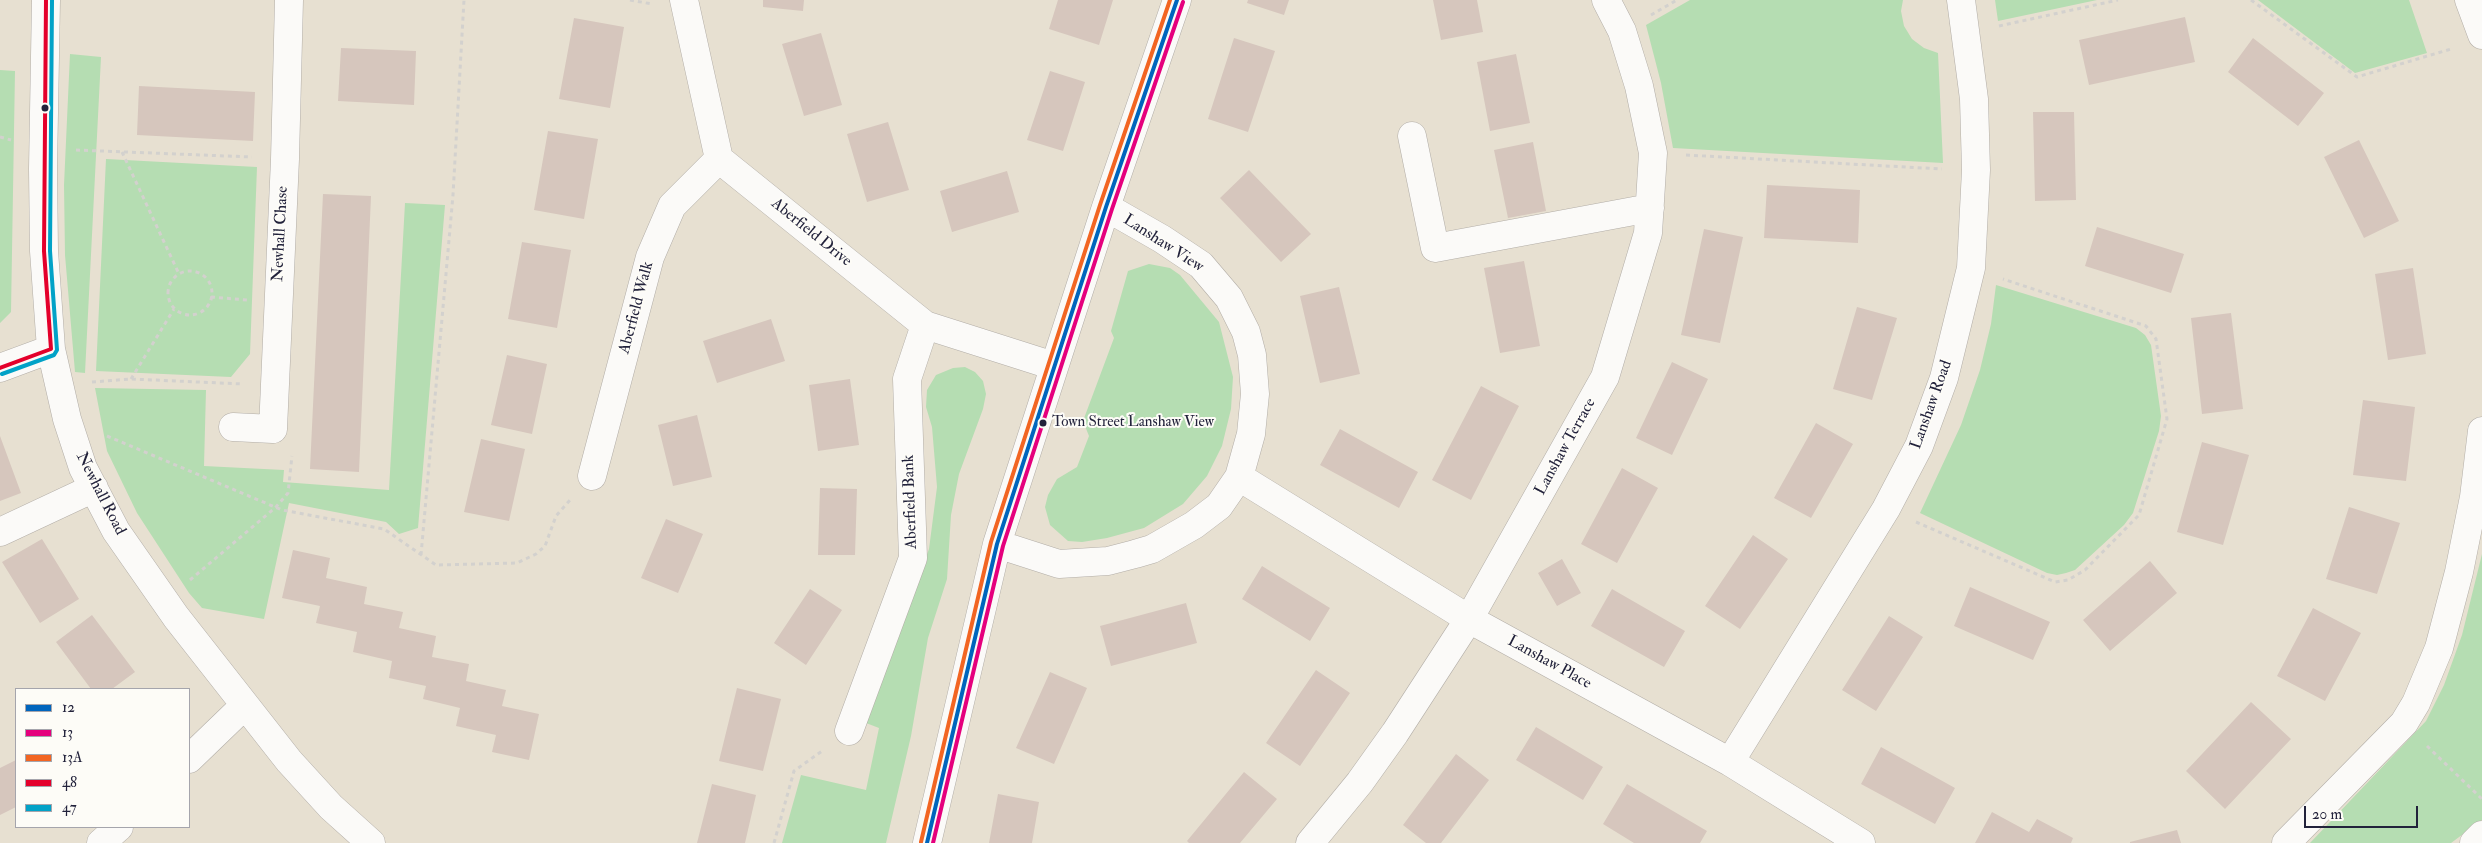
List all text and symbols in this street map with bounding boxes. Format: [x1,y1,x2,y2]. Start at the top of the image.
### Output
unlabelled marker [40,103,50,113]
street label: Newhall Chase [269,186,293,282]
street label: Aberfield Drive [767,195,855,271]
street label: Lanshaw View [1119,211,1207,277]
street label: Aberfield Walk [615,260,659,356]
street label: Lanshaw Road [1907,358,1957,452]
street label: Lanshaw Terrace [1531,395,1601,499]
place label: Town Street Lanshaw View [1052,414,1214,432]
marker: Town Street Lanshaw View [1038,418,1048,428]
street label: Newhall Road [71,449,129,539]
street label: Aberfield Bank [900,454,922,550]
street label: Lanshaw Place [1504,632,1594,694]
legend [15,688,190,828]
text: 12 [62,698,75,717]
text: 13 [62,723,73,742]
text: 13A [62,748,83,767]
text: 48 [62,773,77,792]
scale bar [2307,796,2421,828]
text: 47 [62,798,77,817]
text: 20 m [2312,805,2342,824]

